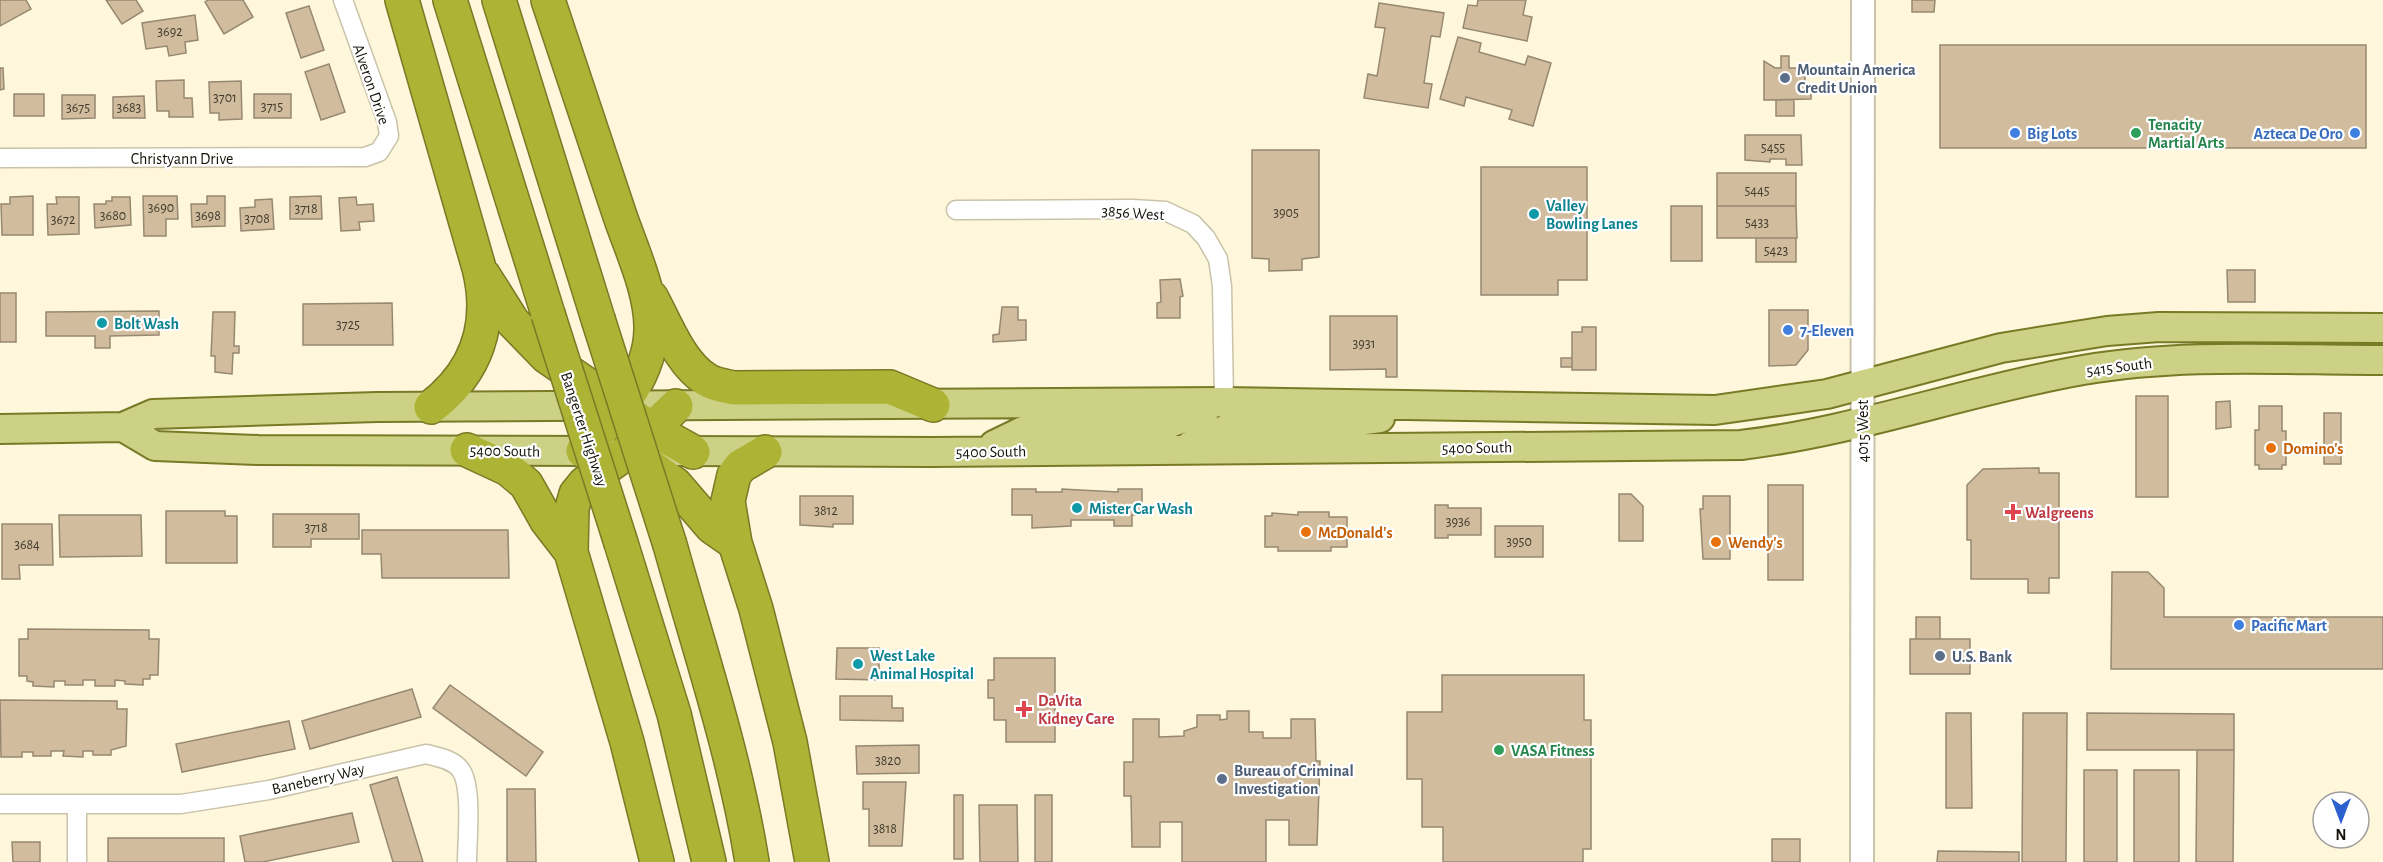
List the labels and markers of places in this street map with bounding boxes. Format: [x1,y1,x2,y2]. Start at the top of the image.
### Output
place label: Mountain America Credit Union [1797,62,1916,96]
marker: Mountain America Credit Union [1778,71,1792,85]
place label: Tenacity Martial Arts [2148,117,2224,151]
marker: Big Lots [2008,126,2022,140]
place label: Big Lots [2027,126,2077,142]
marker: Tenacity Martial Arts [2129,126,2143,140]
place label: Azteca De Oro [2254,126,2343,142]
marker: Azteca De Oro [2348,126,2362,140]
place label: Valley Bowling Lanes [1546,198,1638,232]
marker: Valley Bowling Lanes [1527,207,1541,221]
marker: Bolt Wash [95,316,109,330]
place label: Bolt Wash [114,316,179,332]
marker: 7-Eleven [1781,323,1795,337]
place label: 7-Eleven [1800,323,1854,339]
marker: Domino's [2264,441,2278,455]
place label: Domino's [2283,441,2343,457]
marker: Mister Car Wash [1070,501,1084,515]
place label: Mister Car Wash [1089,501,1193,517]
marker: Walgreens [2006,505,2020,519]
place label: Walgreens [2025,505,2094,521]
marker: McDonald's [1299,525,1313,539]
place label: McDonald's [1318,525,1393,541]
marker: Wendy's [1709,535,1723,549]
place label: Wendy's [1728,535,1783,552]
marker: Pacific Mart [2232,618,2246,632]
place label: Pacific Mart [2251,618,2328,634]
place label: West Lake Animal Hospital [870,648,974,682]
marker: U.S. Bank [1933,649,1947,663]
place label: U.S. Bank [1952,649,2012,665]
marker: West Lake Animal Hospital [851,657,865,671]
place label: DaVita Kidney Care [1038,693,1115,728]
marker: DaVita Kidney Care [1015,700,1033,718]
marker: VASA Fitness [1492,743,1506,757]
place label: VASA Fitness [1511,743,1595,759]
place label: Bureau of Criminal Investigation [1234,763,1354,797]
marker: Bureau of Criminal Investigation [1215,772,1229,786]

